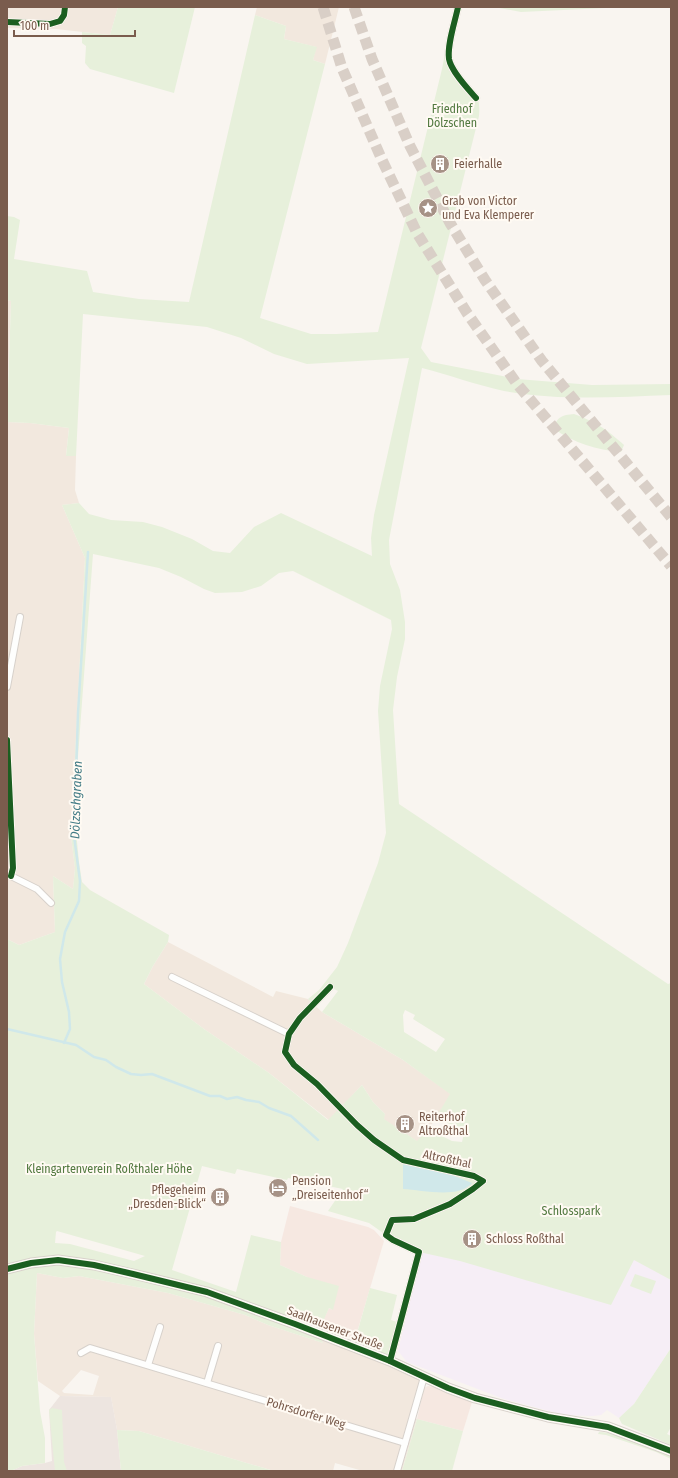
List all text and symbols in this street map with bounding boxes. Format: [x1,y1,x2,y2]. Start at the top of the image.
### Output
scale bar [14,12,135,38]
text: 100 m [20,19,49,33]
park label: Friedhof Dölzschen [427,102,477,130]
building icon: Feierhalle [429,153,451,175]
place label: Feierhalle [454,157,502,171]
place label: Grab von Victor und Eva Klemperer [442,194,535,222]
place icon: Grab von Victor und Eva Klemperer [417,197,439,219]
water label: Dölzschgraben [67,760,85,839]
place label: Reiterhof Altroßthal [419,1110,468,1138]
building icon: Reiterhof Altroßthal [394,1113,416,1135]
street label: Altroßthal [422,1147,472,1171]
park label: Kleingartenverein Roßthaler Höhe [26,1162,192,1176]
place label: Pension „Dreiseitenhof“ [292,1174,369,1202]
hotel icon: Pension „Dreiseitenhof“ [267,1177,289,1199]
place label: Pflegeheim „Dresden-Blick“ [128,1183,206,1211]
building icon: Pflegeheim „Dresden-Blick“ [209,1186,231,1208]
park label: Schlosspark [542,1204,601,1218]
building icon: Schloss Roßthal [461,1228,483,1250]
place label: Schloss Roßthal [486,1232,564,1246]
street label: Saalhausener Straße [285,1303,385,1353]
street label: Pohrsdorfer Weg [265,1394,347,1432]

